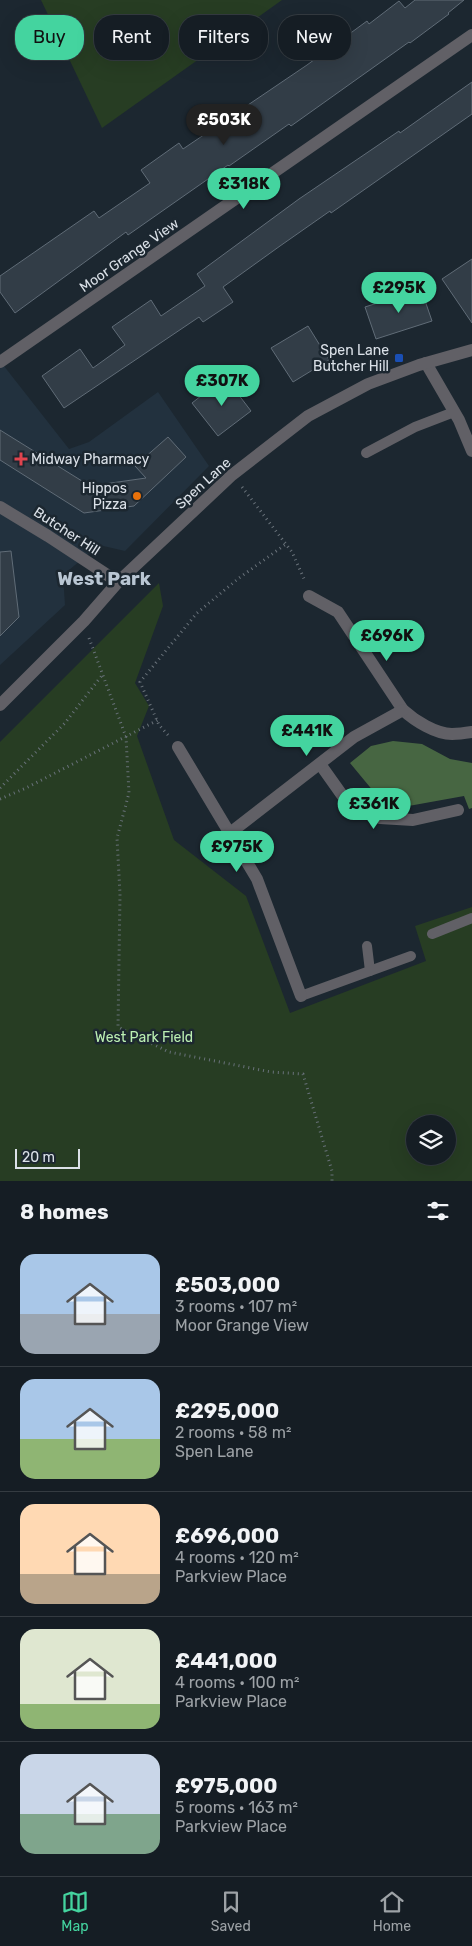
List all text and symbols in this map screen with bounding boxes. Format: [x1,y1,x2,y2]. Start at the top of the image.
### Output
chip: Buy [15,15,84,60]
chip: Rent [94,15,169,60]
chip: Filters [179,15,268,60]
chip: New [278,15,351,60]
pin: £503K [189,104,259,146]
text: £503K [197,110,251,129]
pin: £318K [209,168,279,210]
text: £318K [218,174,270,193]
street label: Moor Grange View [76,215,182,296]
pin: £295K [364,272,434,314]
text: £295K [372,278,426,297]
place label: Spen Lane Butcher Hill [313,342,389,375]
marker: Spen Lane Butcher Hill [393,352,405,364]
pin: £307K [187,364,257,407]
text: £307K [196,371,248,390]
place label: Midway Pharmacy [31,451,149,468]
marker: Midway Pharmacy [15,453,27,465]
street label: Spen Lane [172,454,235,513]
place label: Hippos Pizza [82,480,127,513]
marker: Hippos Pizza [131,490,143,502]
street label: Butcher Hill [30,504,103,559]
district label: West Park [57,567,151,590]
pin: £696K [352,620,422,662]
text: £696K [360,626,414,645]
pin: £441K [272,714,342,757]
text: £441K [281,721,333,740]
pin: £361K [339,788,409,830]
text: £361K [349,794,399,813]
pin: £975K [202,830,272,873]
text: £975K [211,837,263,856]
park label: West Park Field [95,1029,193,1046]
map controls [406,1115,456,1165]
button: layers [406,1115,456,1165]
scale bar [15,1146,80,1169]
text: 20 m [22,1149,55,1166]
icon: filters [424,1197,452,1225]
text: 8 homes [20,1199,109,1224]
text: £503,000 [175,1272,280,1297]
icon: home [60,1274,120,1334]
text: 3 rooms · 107 m² [175,1297,297,1316]
text: Moor Grange View [175,1316,309,1335]
text: £295,000 [175,1398,279,1423]
icon: home [60,1399,120,1459]
text: 2 rooms · 58 m² [175,1423,291,1442]
text: Spen Lane [175,1442,254,1461]
text: £696,000 [175,1523,279,1548]
icon: home [60,1524,120,1584]
text: 4 rooms · 120 m² [175,1548,299,1567]
text: Parkview Place [175,1567,287,1586]
text: £441,000 [175,1648,277,1673]
icon: home [60,1649,120,1709]
text: 4 rooms · 100 m² [175,1673,299,1692]
text: Parkview Place [175,1692,287,1711]
text: £975,000 [175,1773,278,1798]
icon: home [60,1774,120,1834]
text: 5 rooms · 163 m² [175,1798,298,1817]
text: Parkview Place [175,1817,287,1836]
tab: Map [61,1888,89,1935]
tab: Saved [211,1888,251,1935]
tab: Home [373,1888,411,1935]

